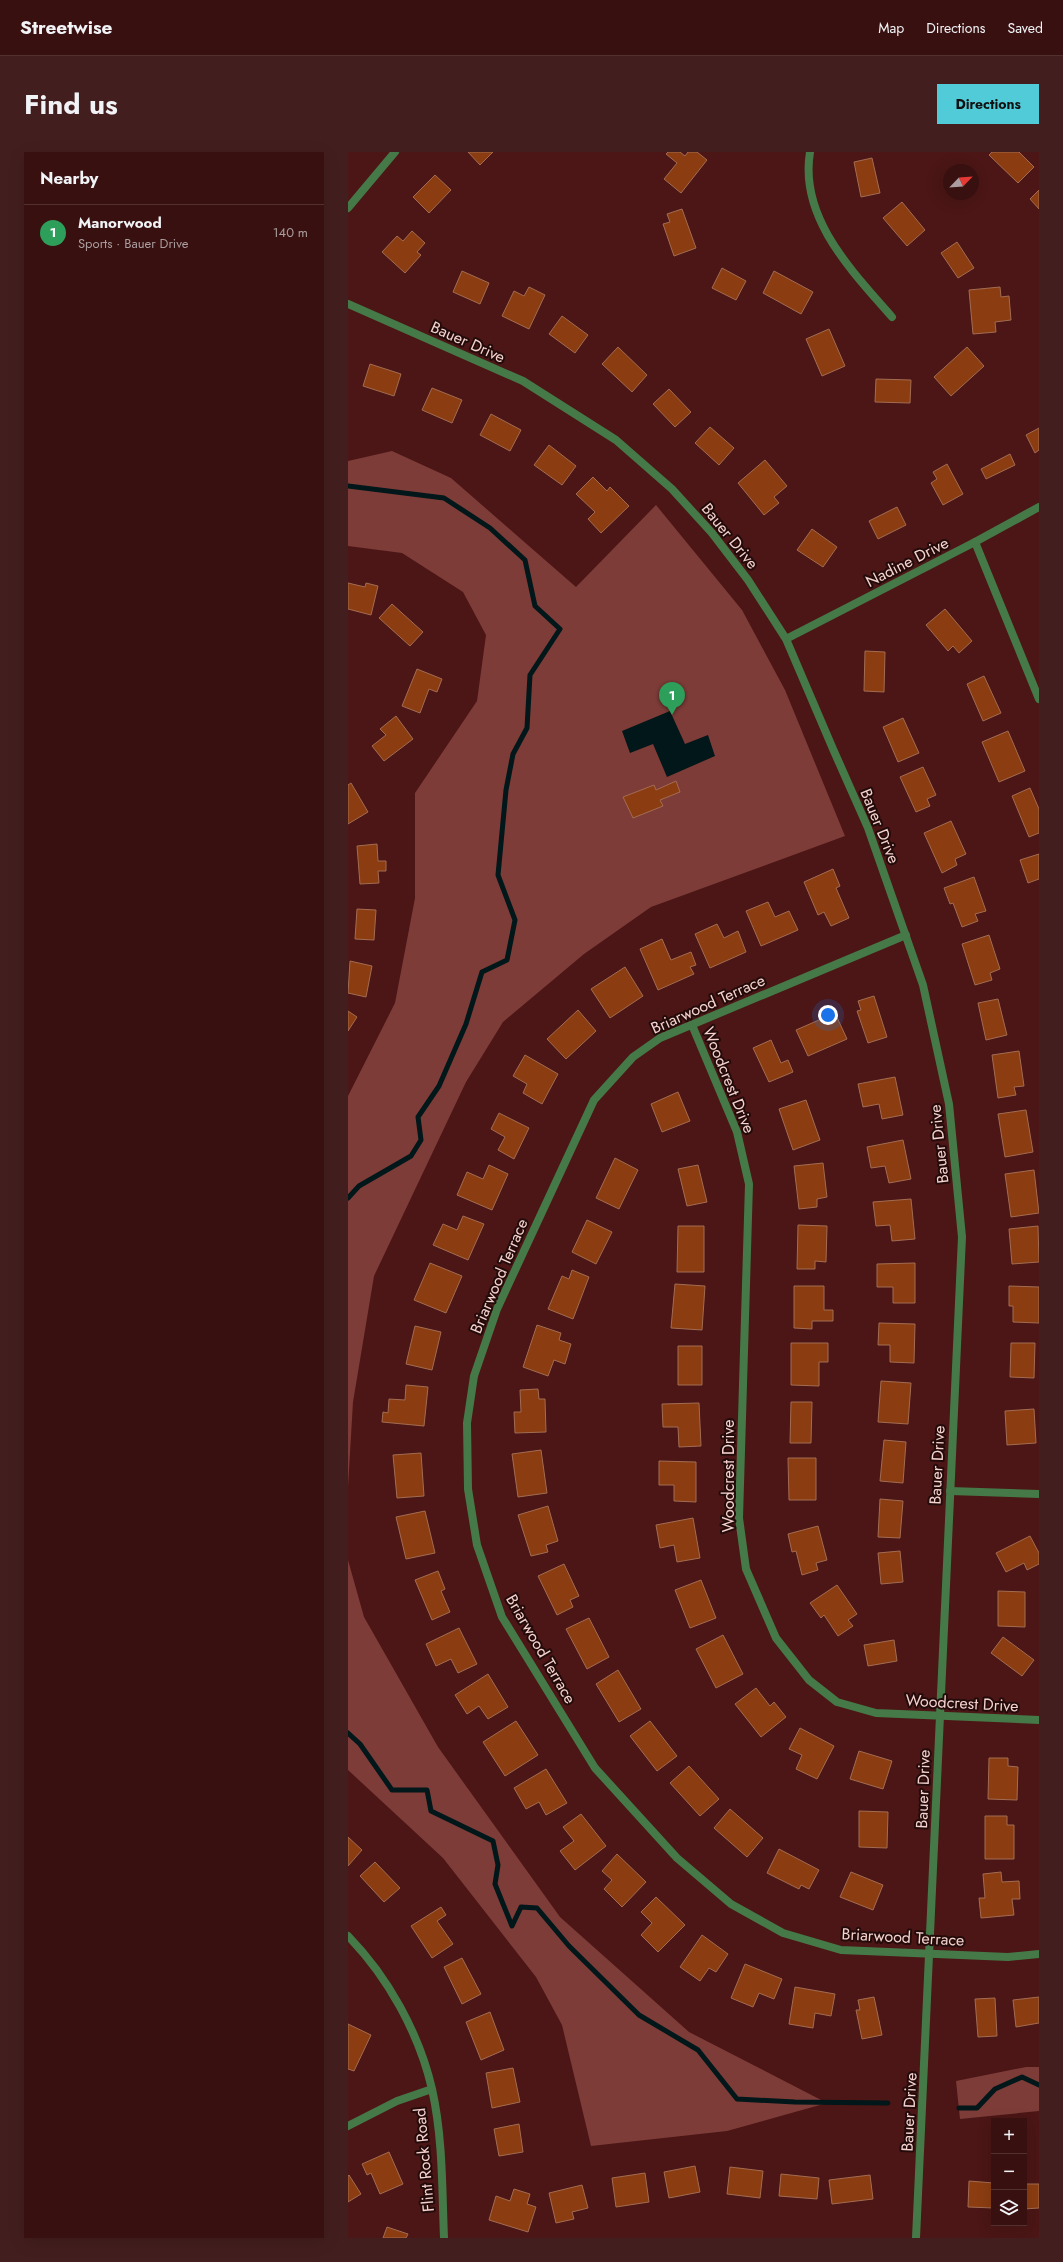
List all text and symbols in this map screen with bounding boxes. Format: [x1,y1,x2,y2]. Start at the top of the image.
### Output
text: Streetwise [20,14,113,41]
text: Map [878,18,904,38]
text: Directions [926,18,986,38]
text: Saved [1008,18,1043,38]
text: Find us [24,84,118,125]
button: Directions [937,84,1039,124]
north arrow [943,164,979,200]
text: Nearby [40,166,98,190]
text: Manorwood [78,212,162,234]
text: 1 [50,223,56,242]
text: 140 m [273,223,308,242]
text: Sports · Bauer Drive [78,234,188,253]
street label: Bauer Drive [427,315,509,369]
street label: Bauer Drive [696,498,764,574]
street label: Nadine Drive [862,531,952,593]
pin: 1 [659,682,685,715]
street label: Bauer Drive [855,785,905,867]
street label: Briarwood Terrace [647,968,769,1040]
your location [818,1005,838,1025]
street label: Woodcrest Drive [697,1023,761,1137]
street label: Bauer Drive [923,1103,955,1185]
street label: Briarwood Terrace [464,1215,534,1337]
street label: Woodcrest Drive [717,1420,740,1532]
street label: Bauer Drive [923,1425,951,1505]
street label: Briarwood Terrace [500,1590,582,1708]
street label: Woodcrest Drive [905,1689,1019,1717]
street label: Bauer Drive [910,1749,936,1829]
street label: Briarwood Terrace [841,1922,965,1952]
street label: Bauer Drive [895,2072,923,2152]
street label: Flint Rock Road [408,2107,440,2213]
map controls [991,2118,1027,2226]
button: + [991,2118,1027,2154]
button: − [991,2154,1027,2190]
button: layers [991,2190,1027,2226]

